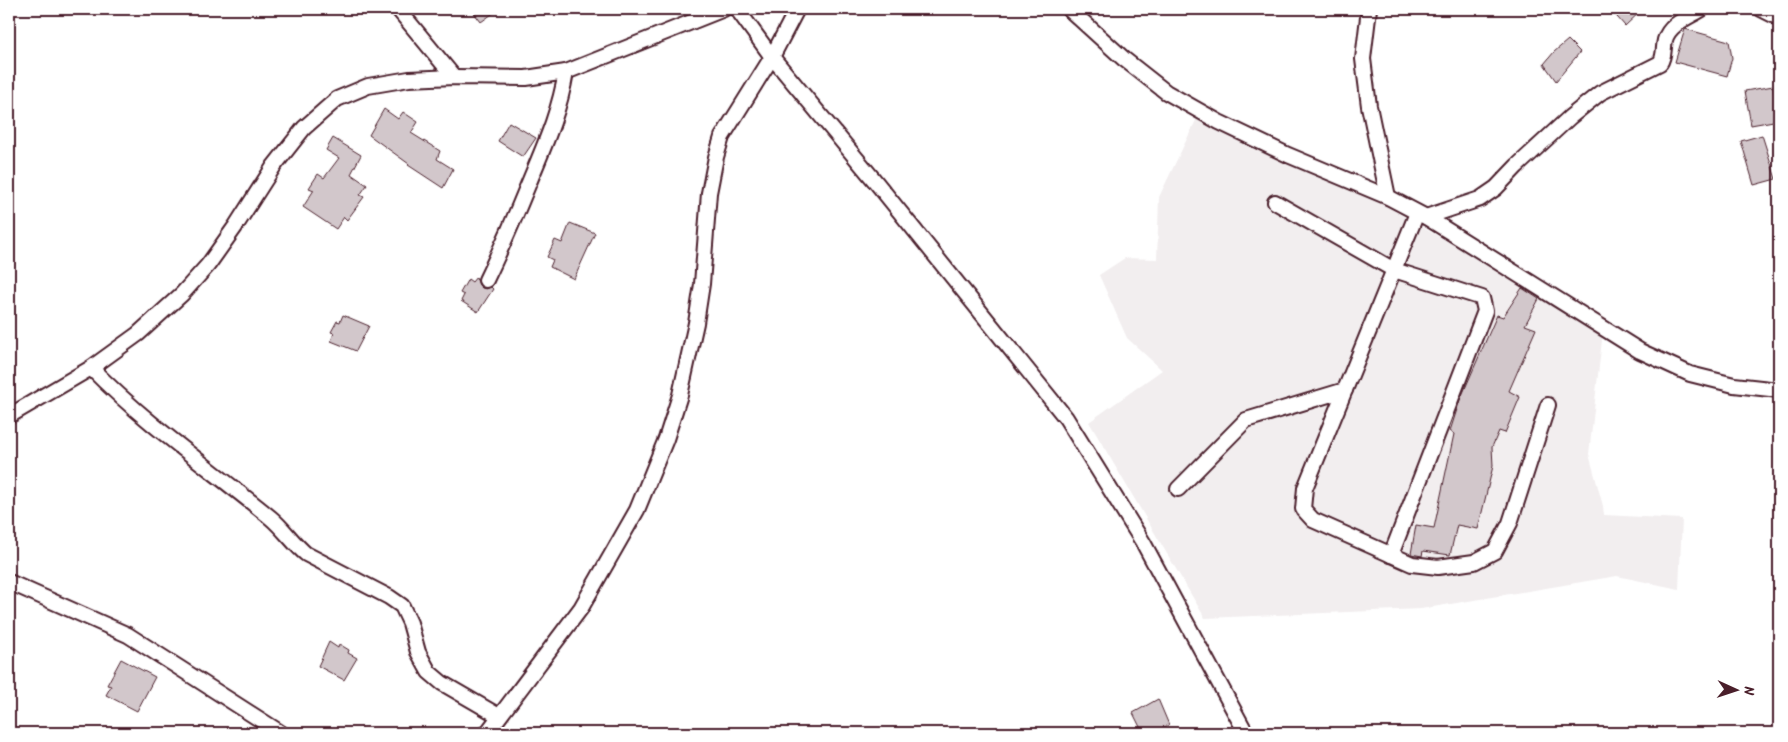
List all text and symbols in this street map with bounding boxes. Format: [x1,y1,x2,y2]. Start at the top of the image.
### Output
north arrow [1710,664,1760,714]
text: N [1737,686,1759,696]

